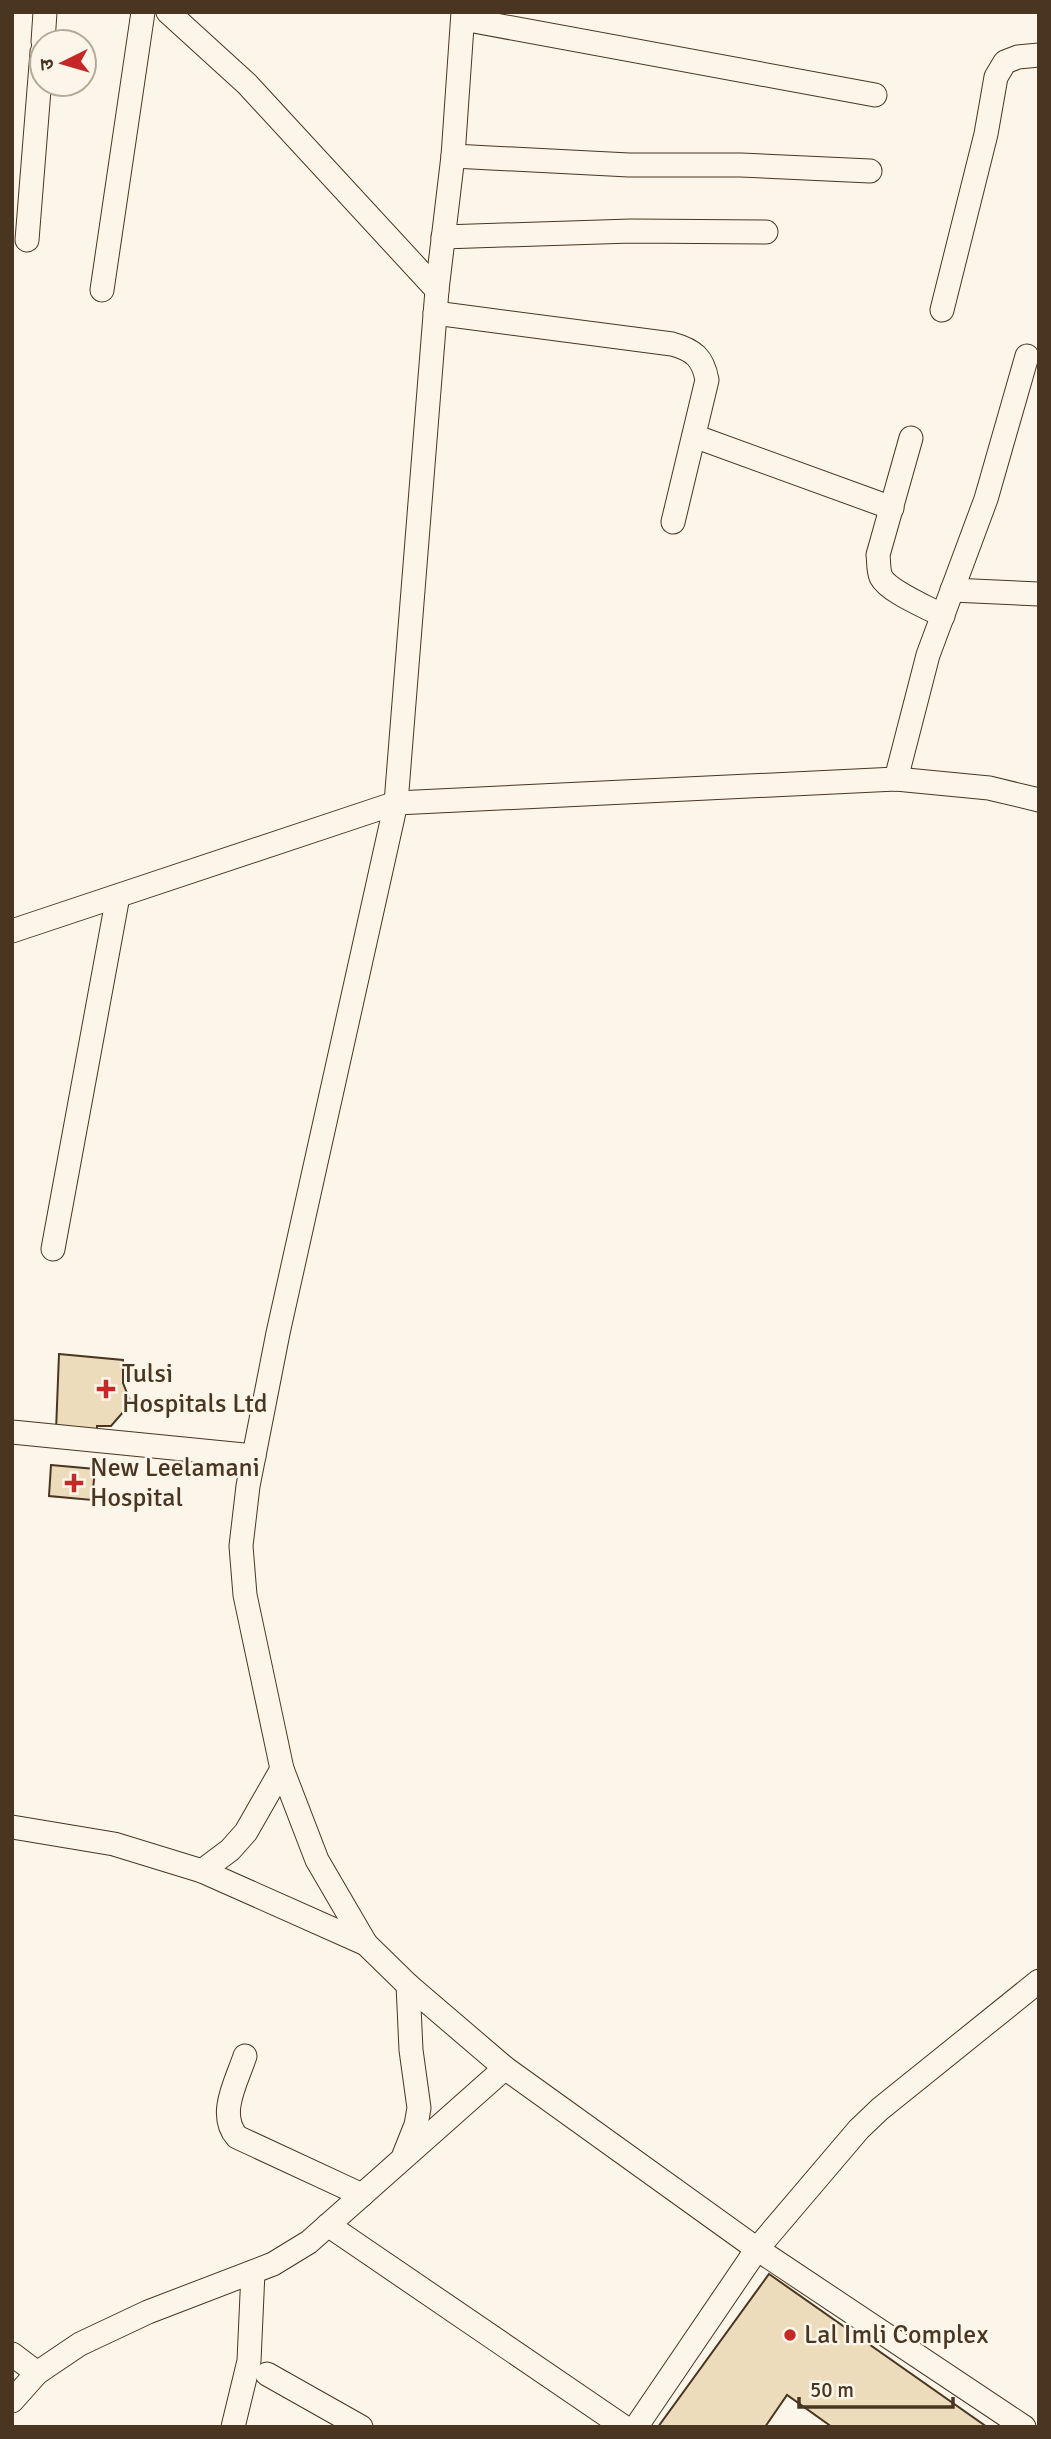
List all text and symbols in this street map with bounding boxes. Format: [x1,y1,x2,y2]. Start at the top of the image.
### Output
north arrow [28,28,98,98]
text: उ [35,57,60,71]
place label: Tulsi Hospitals Ltd [122,1358,267,1420]
marker: Tulsi Hospitals Ltd [96,1379,116,1399]
place label: New Leelamani Hospital [90,1452,260,1514]
marker: New Leelamani Hospital [64,1473,84,1493]
place label: Lal Imli Complex [804,2319,988,2351]
marker: Lal Imli Complex [782,2327,798,2343]
scale bar [799,2366,953,2410]
text: 50 m [810,2377,854,2403]

